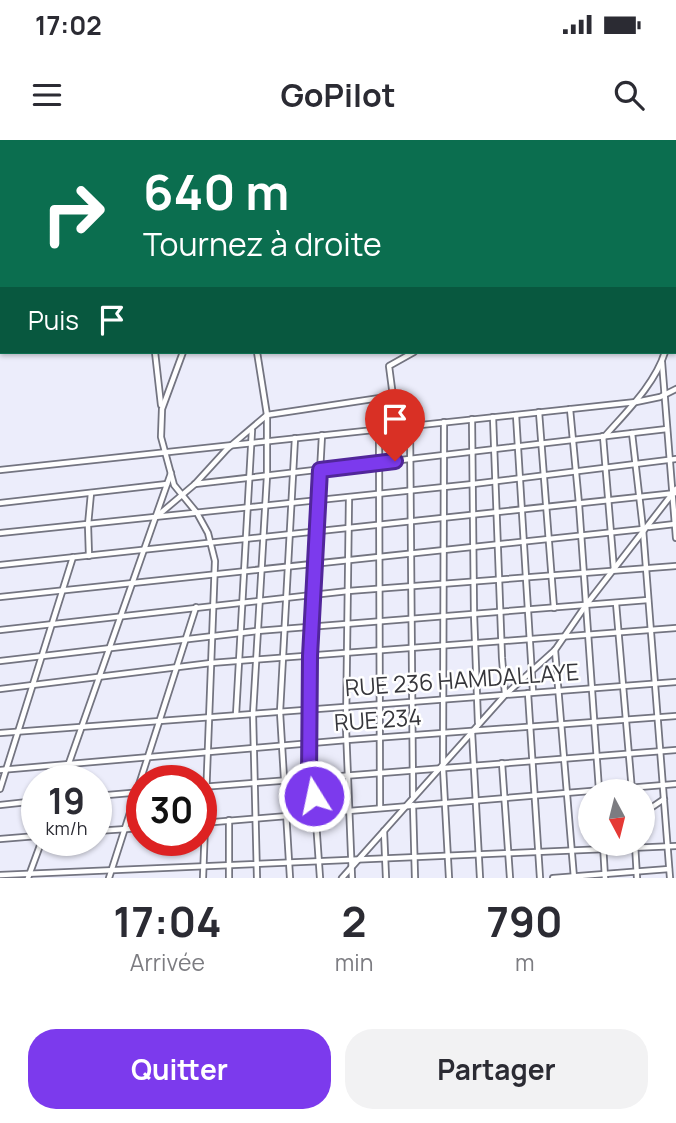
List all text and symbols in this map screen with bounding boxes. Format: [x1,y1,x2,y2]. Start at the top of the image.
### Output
text: 17:02 [35,7,102,43]
text: GoPilot [280,73,396,117]
icon: menu [28,76,66,114]
icon: search [610,76,648,114]
text: 640 m [143,158,289,225]
icon: right [28,168,119,259]
text: Tournez à droite [143,222,382,266]
icon: arrive [93,301,131,339]
text: Puis [28,302,79,338]
pin [365,389,425,461]
icon: arrive [376,400,414,438]
street label: RUE 236 HAMDALLAYE [344,655,580,703]
street label: RUE 234 [333,700,423,738]
position arrow [277,759,351,833]
speed limit sign: 30 [126,765,217,856]
text: 19 [48,777,85,825]
north arrow [578,779,654,856]
map controls [578,779,655,856]
text: km/h [46,816,87,840]
text: 17:04 [113,892,222,950]
text: 2 [342,892,367,950]
text: 790 [487,892,563,950]
text: Arrivée [130,946,205,978]
text: min [335,946,373,978]
text: m [515,946,534,978]
button: Quitter [28,1029,331,1109]
button: Partager [345,1029,648,1109]

